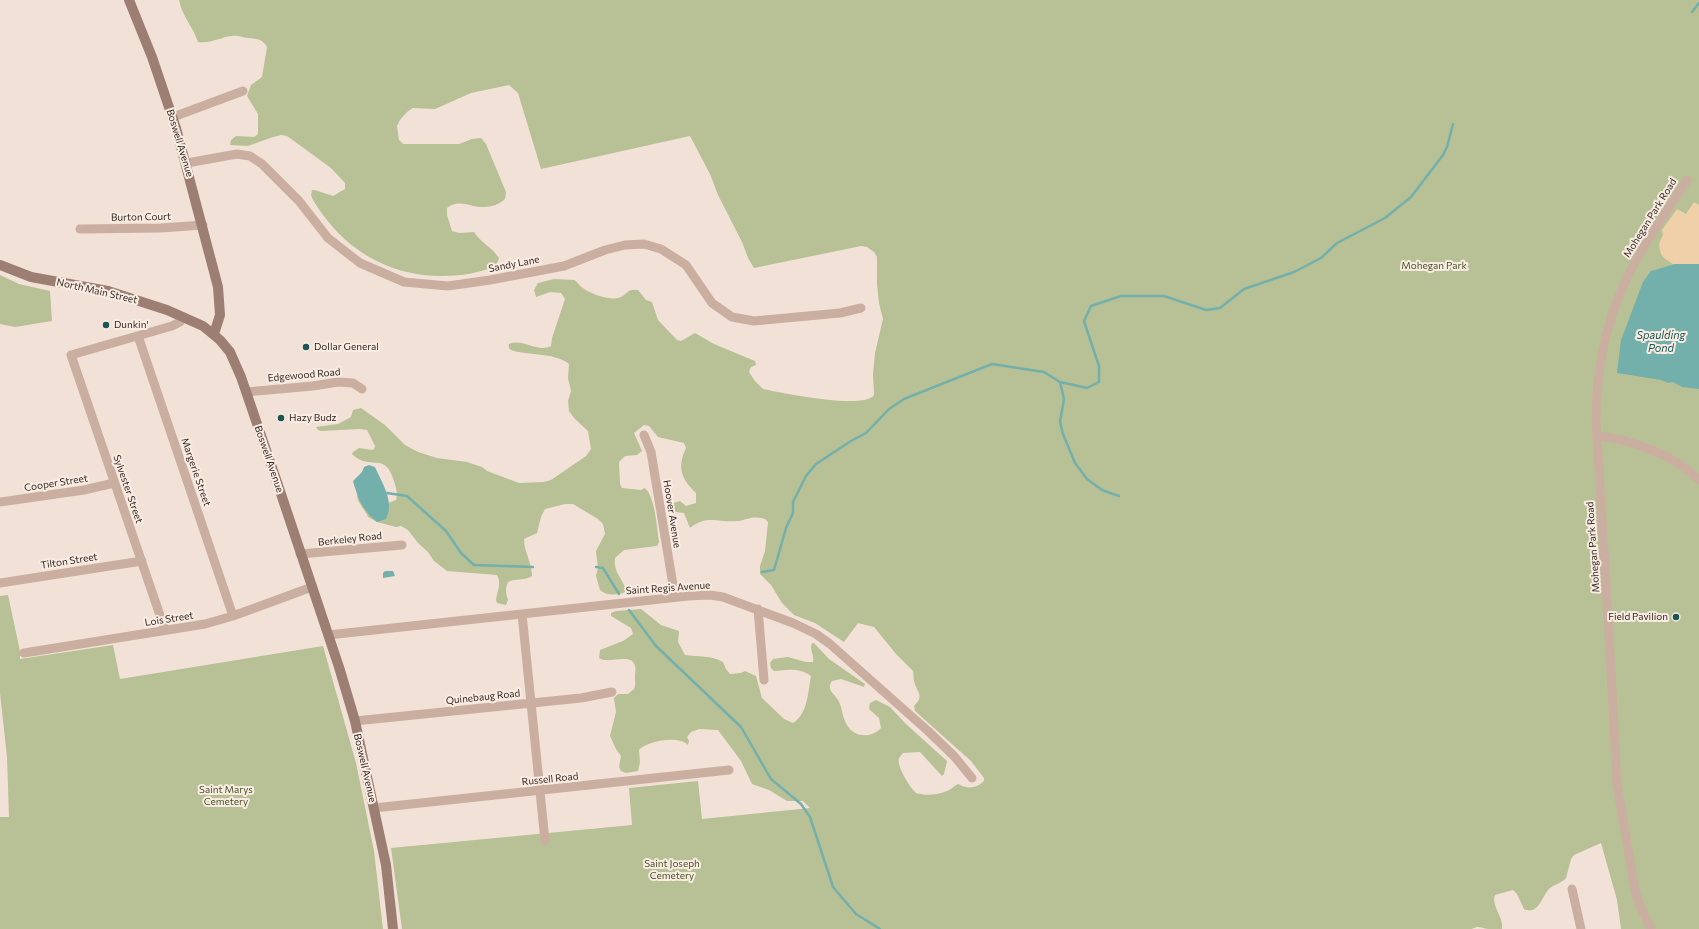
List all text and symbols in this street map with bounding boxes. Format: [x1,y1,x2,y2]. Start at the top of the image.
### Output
street label: Boswell Avenue [164,108,196,178]
street label: Mohegan Park Road [1621,176,1679,260]
street label: Burton Court [111,210,171,224]
street label: Sandy Lane [488,253,540,275]
park label: Mohegan Park [1401,260,1467,272]
street label: North Main Street [55,276,139,306]
place label: Dunkin' [114,319,148,331]
marker: Dunkin' [101,320,111,330]
water label: Spaulding Pond [1636,328,1686,354]
place label: Dollar General [314,341,379,353]
marker: Dollar General [301,342,311,352]
street label: Edgewood Road [267,366,341,384]
place label: Hazy Budz [289,412,337,424]
marker: Hazy Budz [276,413,286,423]
street label: Boswell Avenue [252,424,286,494]
street label: Margerie Street [179,436,213,508]
street label: Sylvester Street [111,453,145,525]
street label: Cooper Street [23,472,89,494]
street label: Hoover Avenue [661,479,683,549]
street label: Mohegan Park Road [1584,501,1602,593]
street label: Berkeley Road [317,530,383,548]
street label: Tilton Street [40,551,98,571]
street label: Saint Regis Avenue [625,579,711,597]
street label: Lois Street [144,609,194,629]
place label: Field Pavilion [1608,611,1668,623]
marker: Field Pavilion [1671,612,1681,622]
street label: Quinebaug Road [445,687,521,707]
street label: Boswell Avenue [351,732,379,804]
street label: Russell Road [521,770,579,788]
park label: Saint Marys Cemetery [199,784,253,808]
park label: Saint Joseph Cemetery [644,858,700,882]

